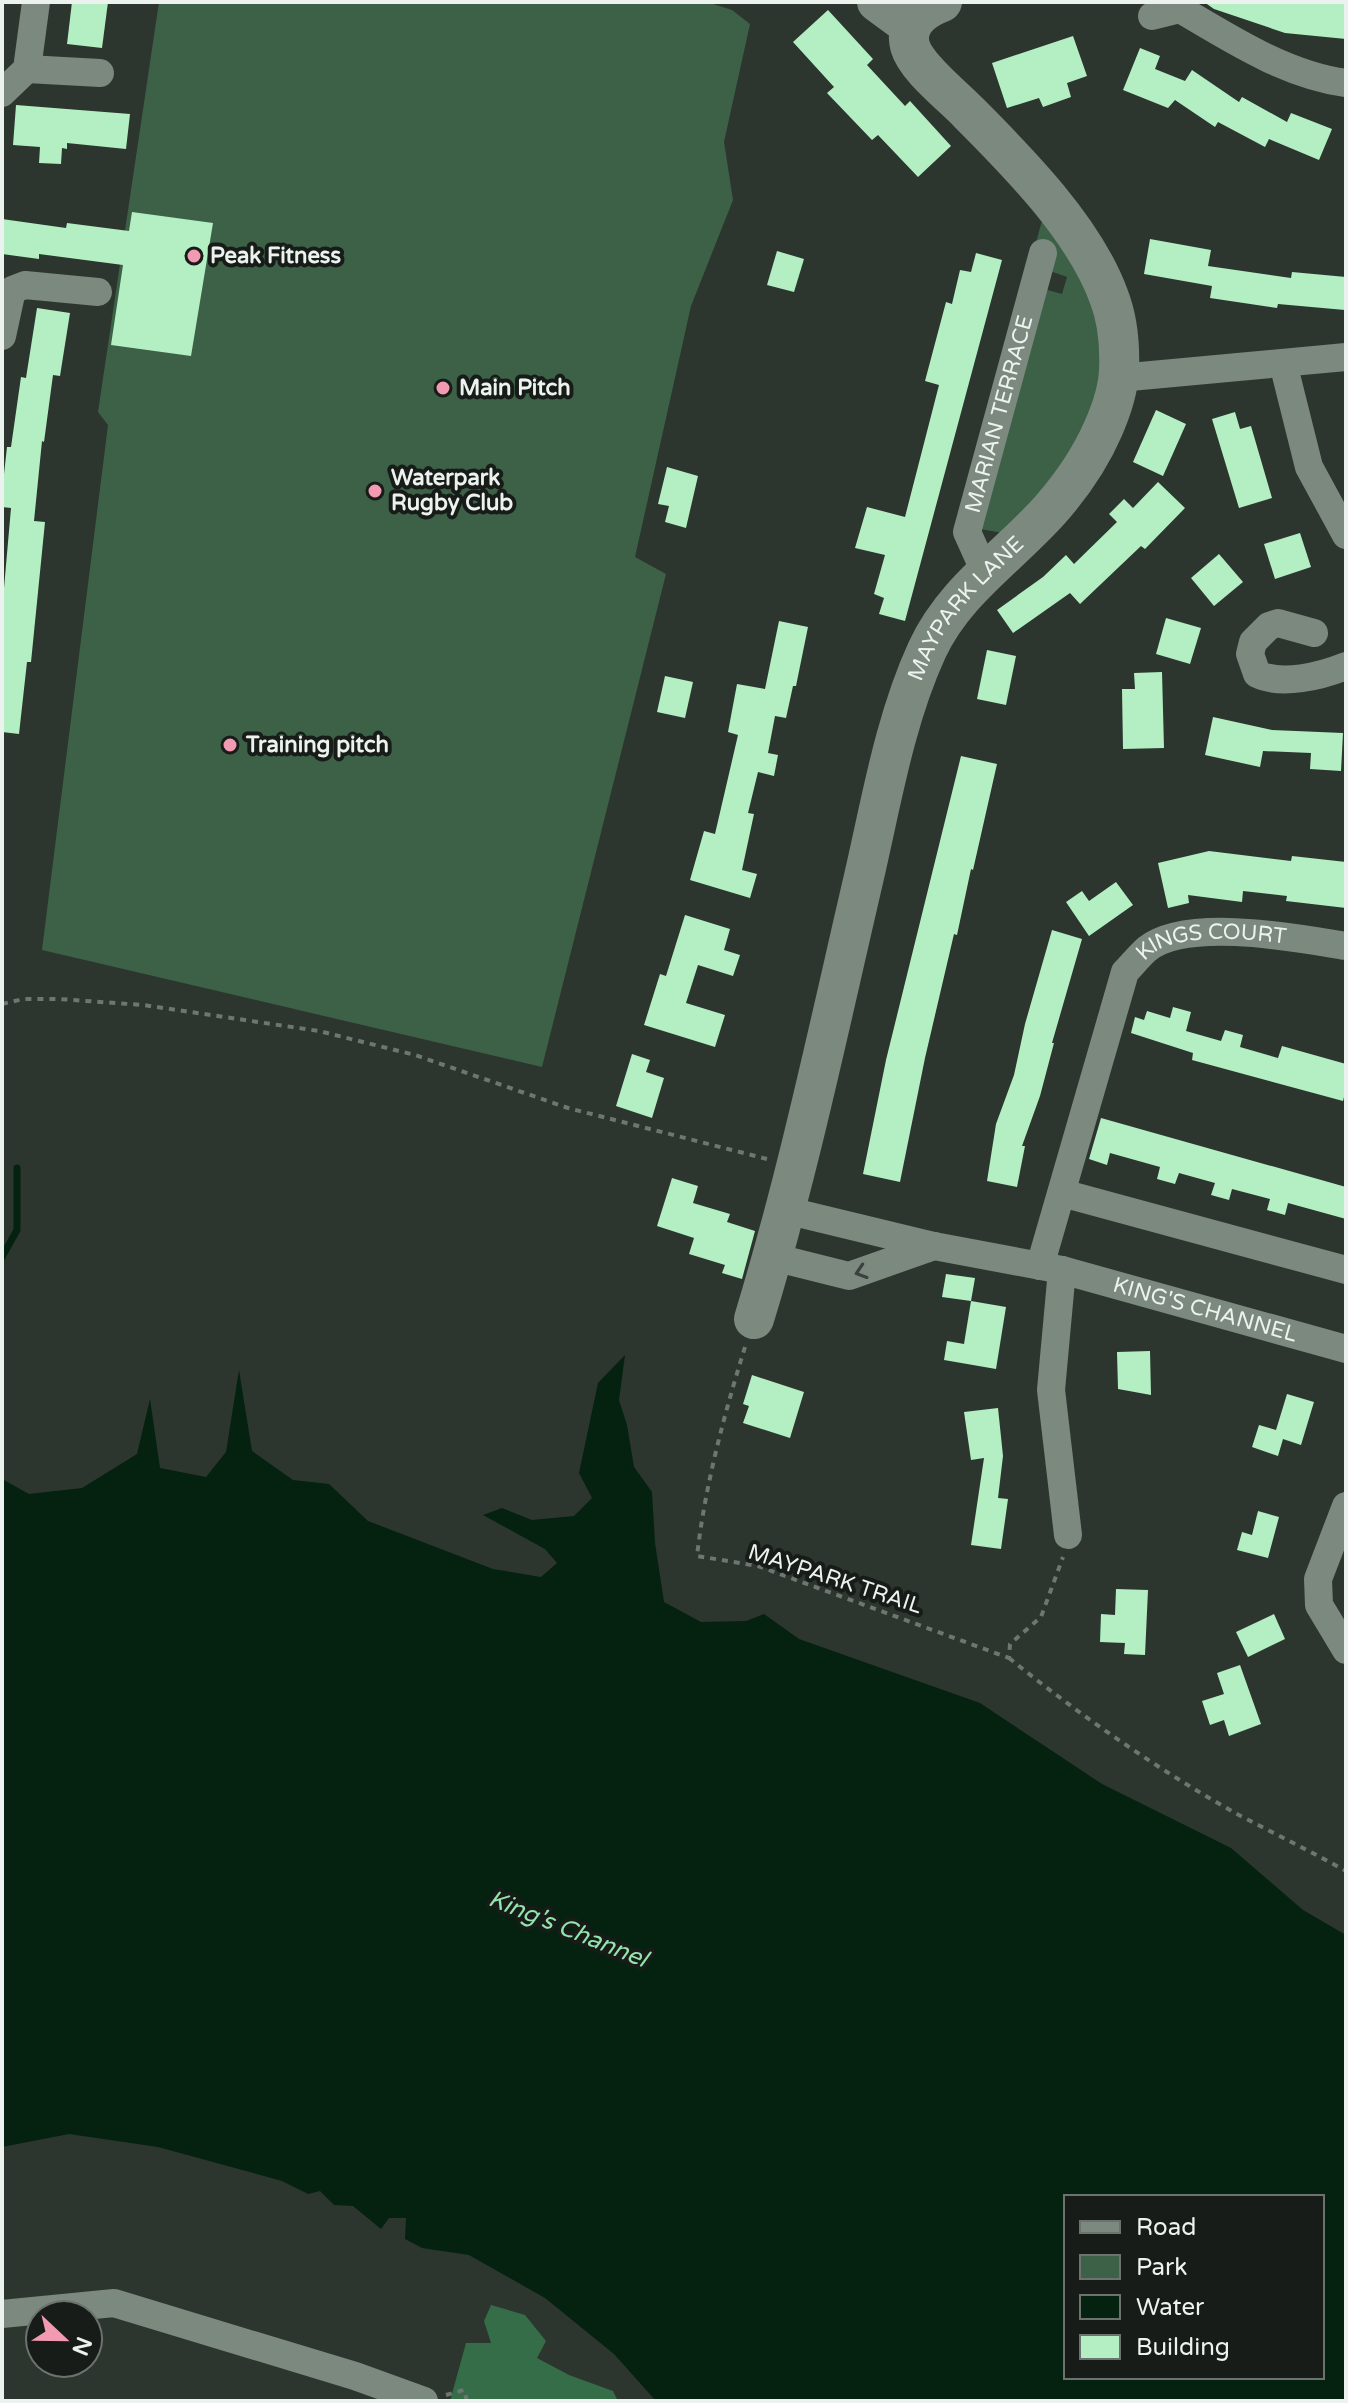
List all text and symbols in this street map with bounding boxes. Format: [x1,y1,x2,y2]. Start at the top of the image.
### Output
place label: Peak Fitness [210,243,341,269]
marker: Peak Fitness [185,247,203,265]
street label: MARIAN TERRACE [960,312,1038,516]
place label: Main Pitch [459,375,571,401]
marker: Main Pitch [434,379,452,397]
place label: Waterpark Rugby Club [391,465,513,516]
marker: Waterpark Rugby Club [366,482,384,500]
street label: MAYPARK LANE [902,531,1029,685]
place label: Training pitch [245,732,389,758]
marker: Training pitch [221,736,239,754]
street label: KINGS COURT [1130,919,1289,966]
one-way arrow [854,1262,868,1278]
street label: KING'S CHANNEL [1110,1272,1300,1348]
street label: MAYPARK TRAIL [745,1539,925,1619]
water label: King's Channel [484,1884,654,1975]
legend [1064,2195,1324,2379]
text: Road [1136,2213,1196,2242]
text: Park [1136,2253,1187,2282]
text: Water [1136,2293,1205,2322]
north arrow [24,2299,104,2379]
text: N [66,2333,97,2359]
text: Building [1136,2333,1230,2362]

